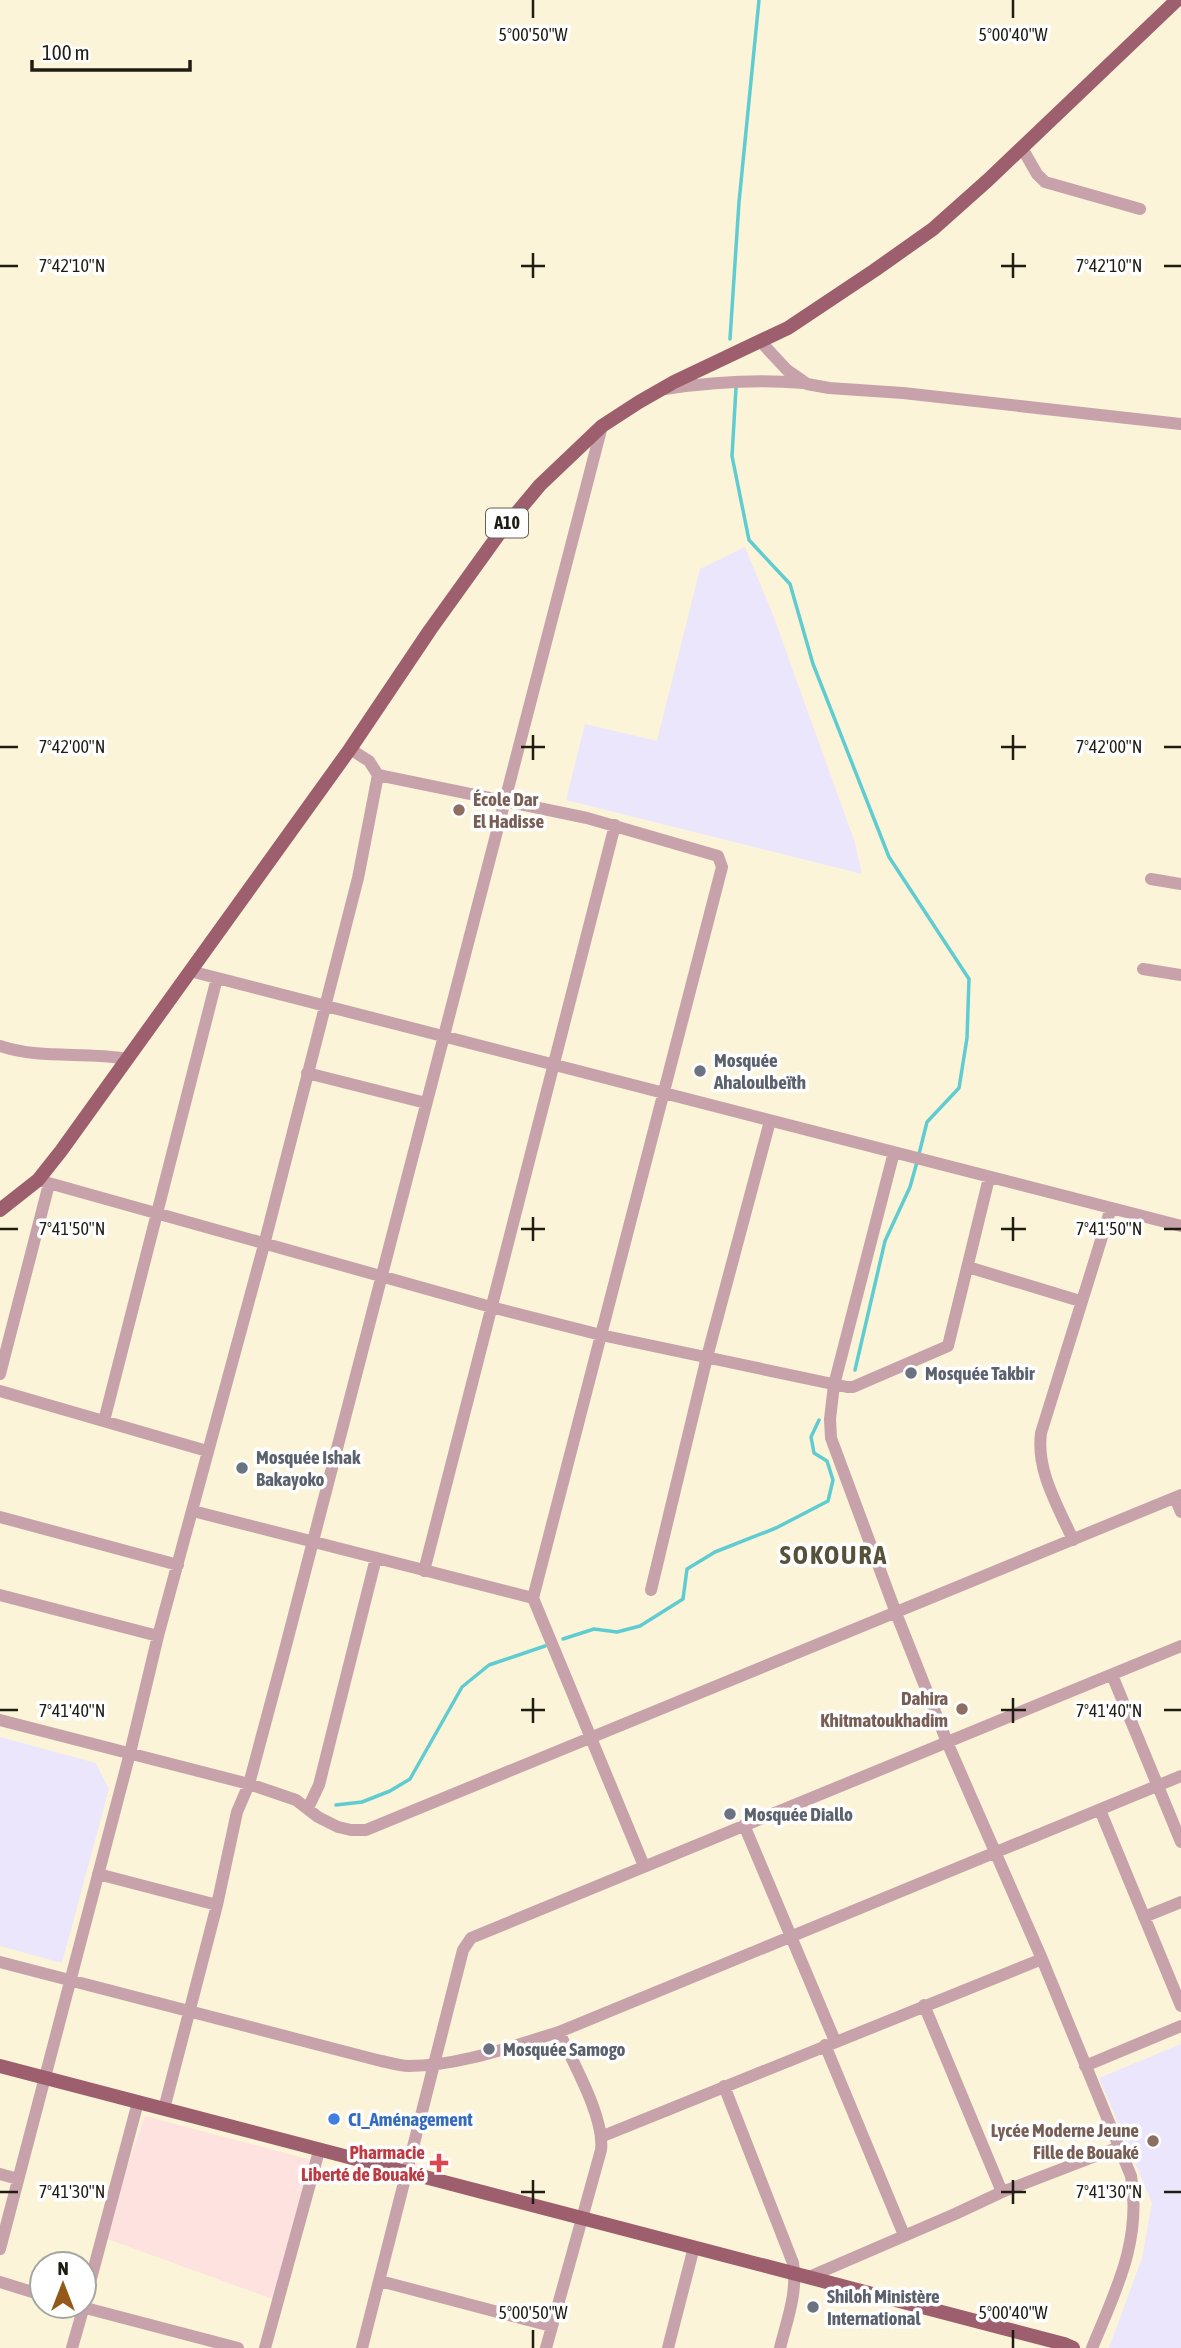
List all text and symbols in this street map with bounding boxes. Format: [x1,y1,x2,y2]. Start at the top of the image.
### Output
text: 5°00'50"W [498,24,568,45]
text: 5°00'40"W [978,24,1048,45]
scale bar [32,28,189,72]
text: 100 m [42,40,90,64]
text: 7°42'10"N [39,255,105,276]
text: 7°42'10"N [1076,255,1142,276]
road number: A10 [486,508,528,538]
text: 7°42'00"N [39,736,105,757]
text: 7°42'00"N [1076,736,1142,757]
place label: École Dar El Hadisse [473,788,544,832]
marker: École Dar El Hadisse [451,802,467,818]
place label: Mosquée Ahaloulbeïth [713,1049,806,1093]
marker: Mosquée Ahaloulbeïth [692,1063,708,1079]
text: 7°41'50"N [39,1218,105,1239]
text: 7°41'50"N [1076,1218,1142,1239]
place label: Mosquée Takbir [925,1362,1035,1384]
marker: Mosquée Takbir [903,1365,919,1381]
place label: Mosquée Ishak Bakayoko [256,1446,361,1490]
marker: Mosquée Ishak Bakayoko [234,1460,250,1476]
district label: SOKOURA [780,1540,888,1570]
place label: Dahira Khitmatoukhadim [820,1687,948,1731]
text: 7°41'40"N [39,1700,105,1721]
text: 7°41'40"N [1076,1700,1142,1721]
marker: Dahira Khitmatoukhadim [954,1701,970,1717]
place label: Mosquée Diallo [744,1803,853,1825]
marker: Mosquée Diallo [722,1806,738,1822]
place label: Mosquée Samogo [503,2038,626,2060]
marker: Mosquée Samogo [481,2041,497,2057]
place label: CI_Aménagement [348,2108,473,2130]
marker: CI_Aménagement [326,2111,342,2127]
place label: Lycée Moderne Jeune Fille de Bouaké [991,2119,1139,2163]
marker: Lycée Moderne Jeune Fille de Bouaké [1145,2133,1161,2149]
place label: Pharmacie Liberté de Bouaké [301,2141,425,2185]
marker: Pharmacie Liberté de Bouaké [431,2155,447,2171]
text: 7°41'30"N [39,2181,105,2202]
text: 7°41'30"N [1076,2181,1142,2202]
north arrow [28,2250,98,2320]
text: N [57,2257,69,2279]
place label: Shiloh Ministère International [827,2285,940,2329]
marker: Shiloh Ministère International [805,2299,821,2315]
text: 5°00'50"W [498,2302,568,2323]
text: 5°00'40"W [978,2302,1048,2323]

